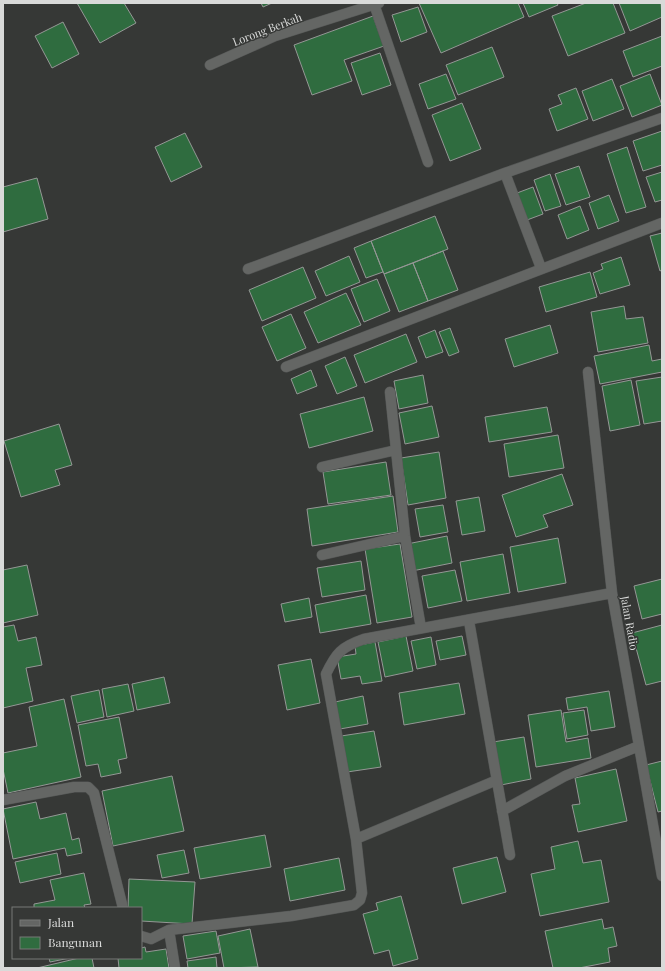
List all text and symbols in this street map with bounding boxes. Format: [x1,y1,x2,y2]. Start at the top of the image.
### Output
street label: Lorong Berkah [230,9,304,49]
street label: Jalan Radio [618,594,642,651]
legend [12,907,142,959]
text: Jalan [47,914,74,930]
text: Bangunan [48,934,102,950]

